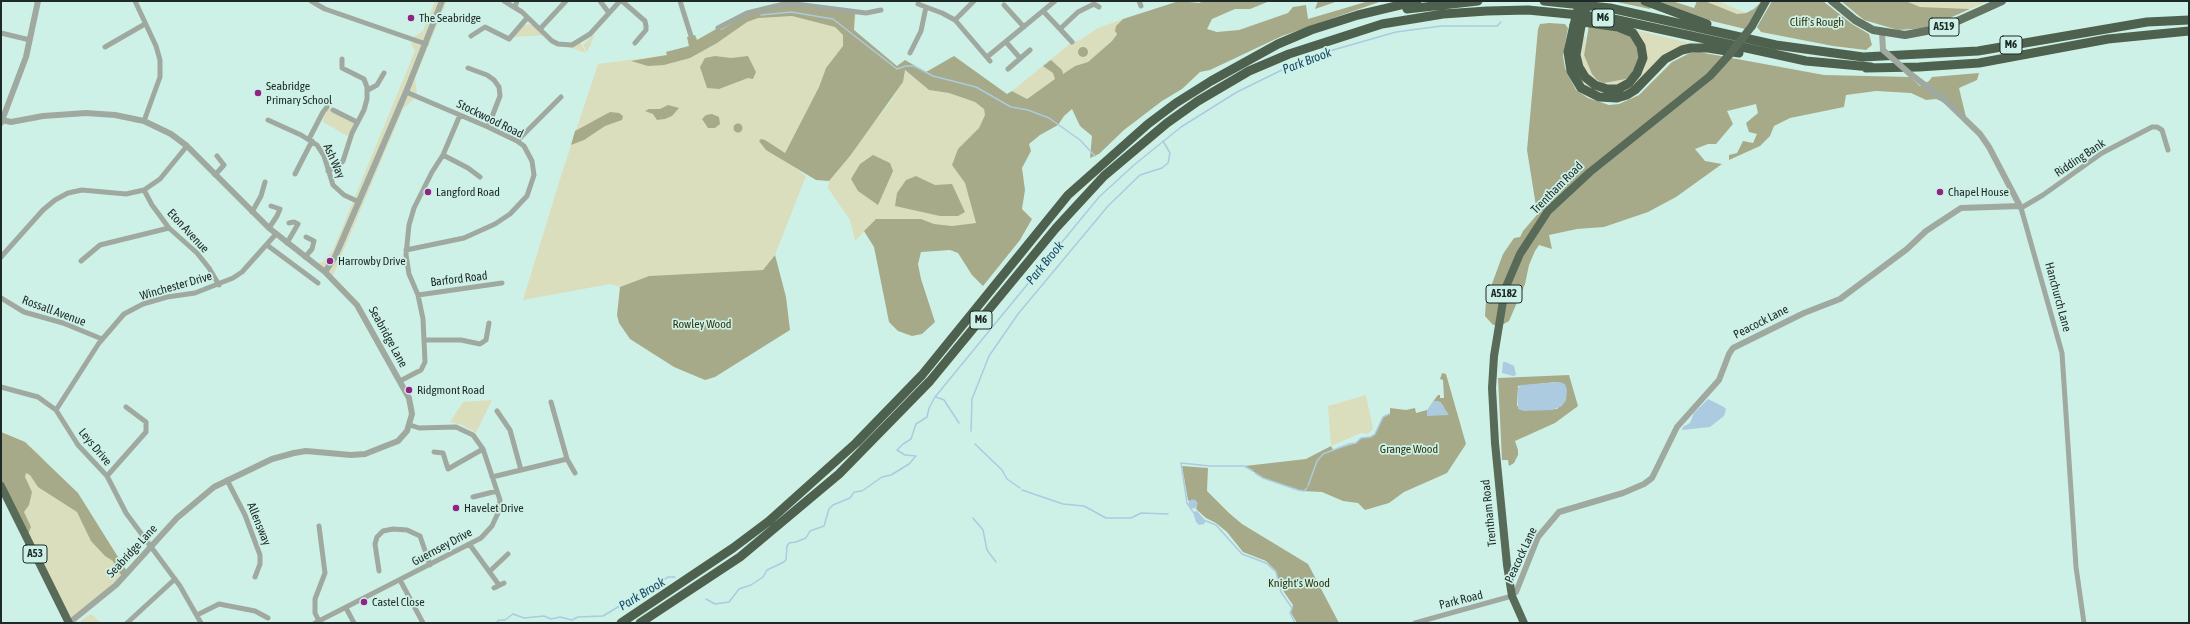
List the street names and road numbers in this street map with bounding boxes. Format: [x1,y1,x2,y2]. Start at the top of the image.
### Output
road number: M6 [1592,9,1614,27]
road number: A519 [1929,18,1959,36]
road number: M6 [2000,36,2022,54]
street label: Stockwood Road [454,97,526,141]
street label: Ridding Bank [2052,136,2108,180]
street label: Ash Way [320,141,348,181]
street label: Trentham Road [1528,159,1586,217]
street label: Eton Avenue [164,206,212,256]
street label: Hanchurch Lane [2042,261,2074,333]
street label: Barford Road [430,268,488,290]
street label: Winchester Drive [138,269,214,303]
road number: A5182 [1486,285,1522,303]
street label: Rossall Avenue [20,293,88,329]
street label: Peacock Lane [1731,302,1791,342]
street label: Seabridge Lane [365,304,411,370]
road number: M6 [970,311,992,329]
street label: Leys Drive [75,425,115,469]
street label: Trentham Road [1478,479,1500,547]
street label: Allensway [244,500,274,548]
street label: Seabridge Lane [104,521,160,581]
street label: Guernsey Drive [409,525,475,569]
street label: Peacock Lane [1502,525,1540,585]
road number: A53 [23,545,47,563]
street label: Park Road [1438,588,1484,612]

